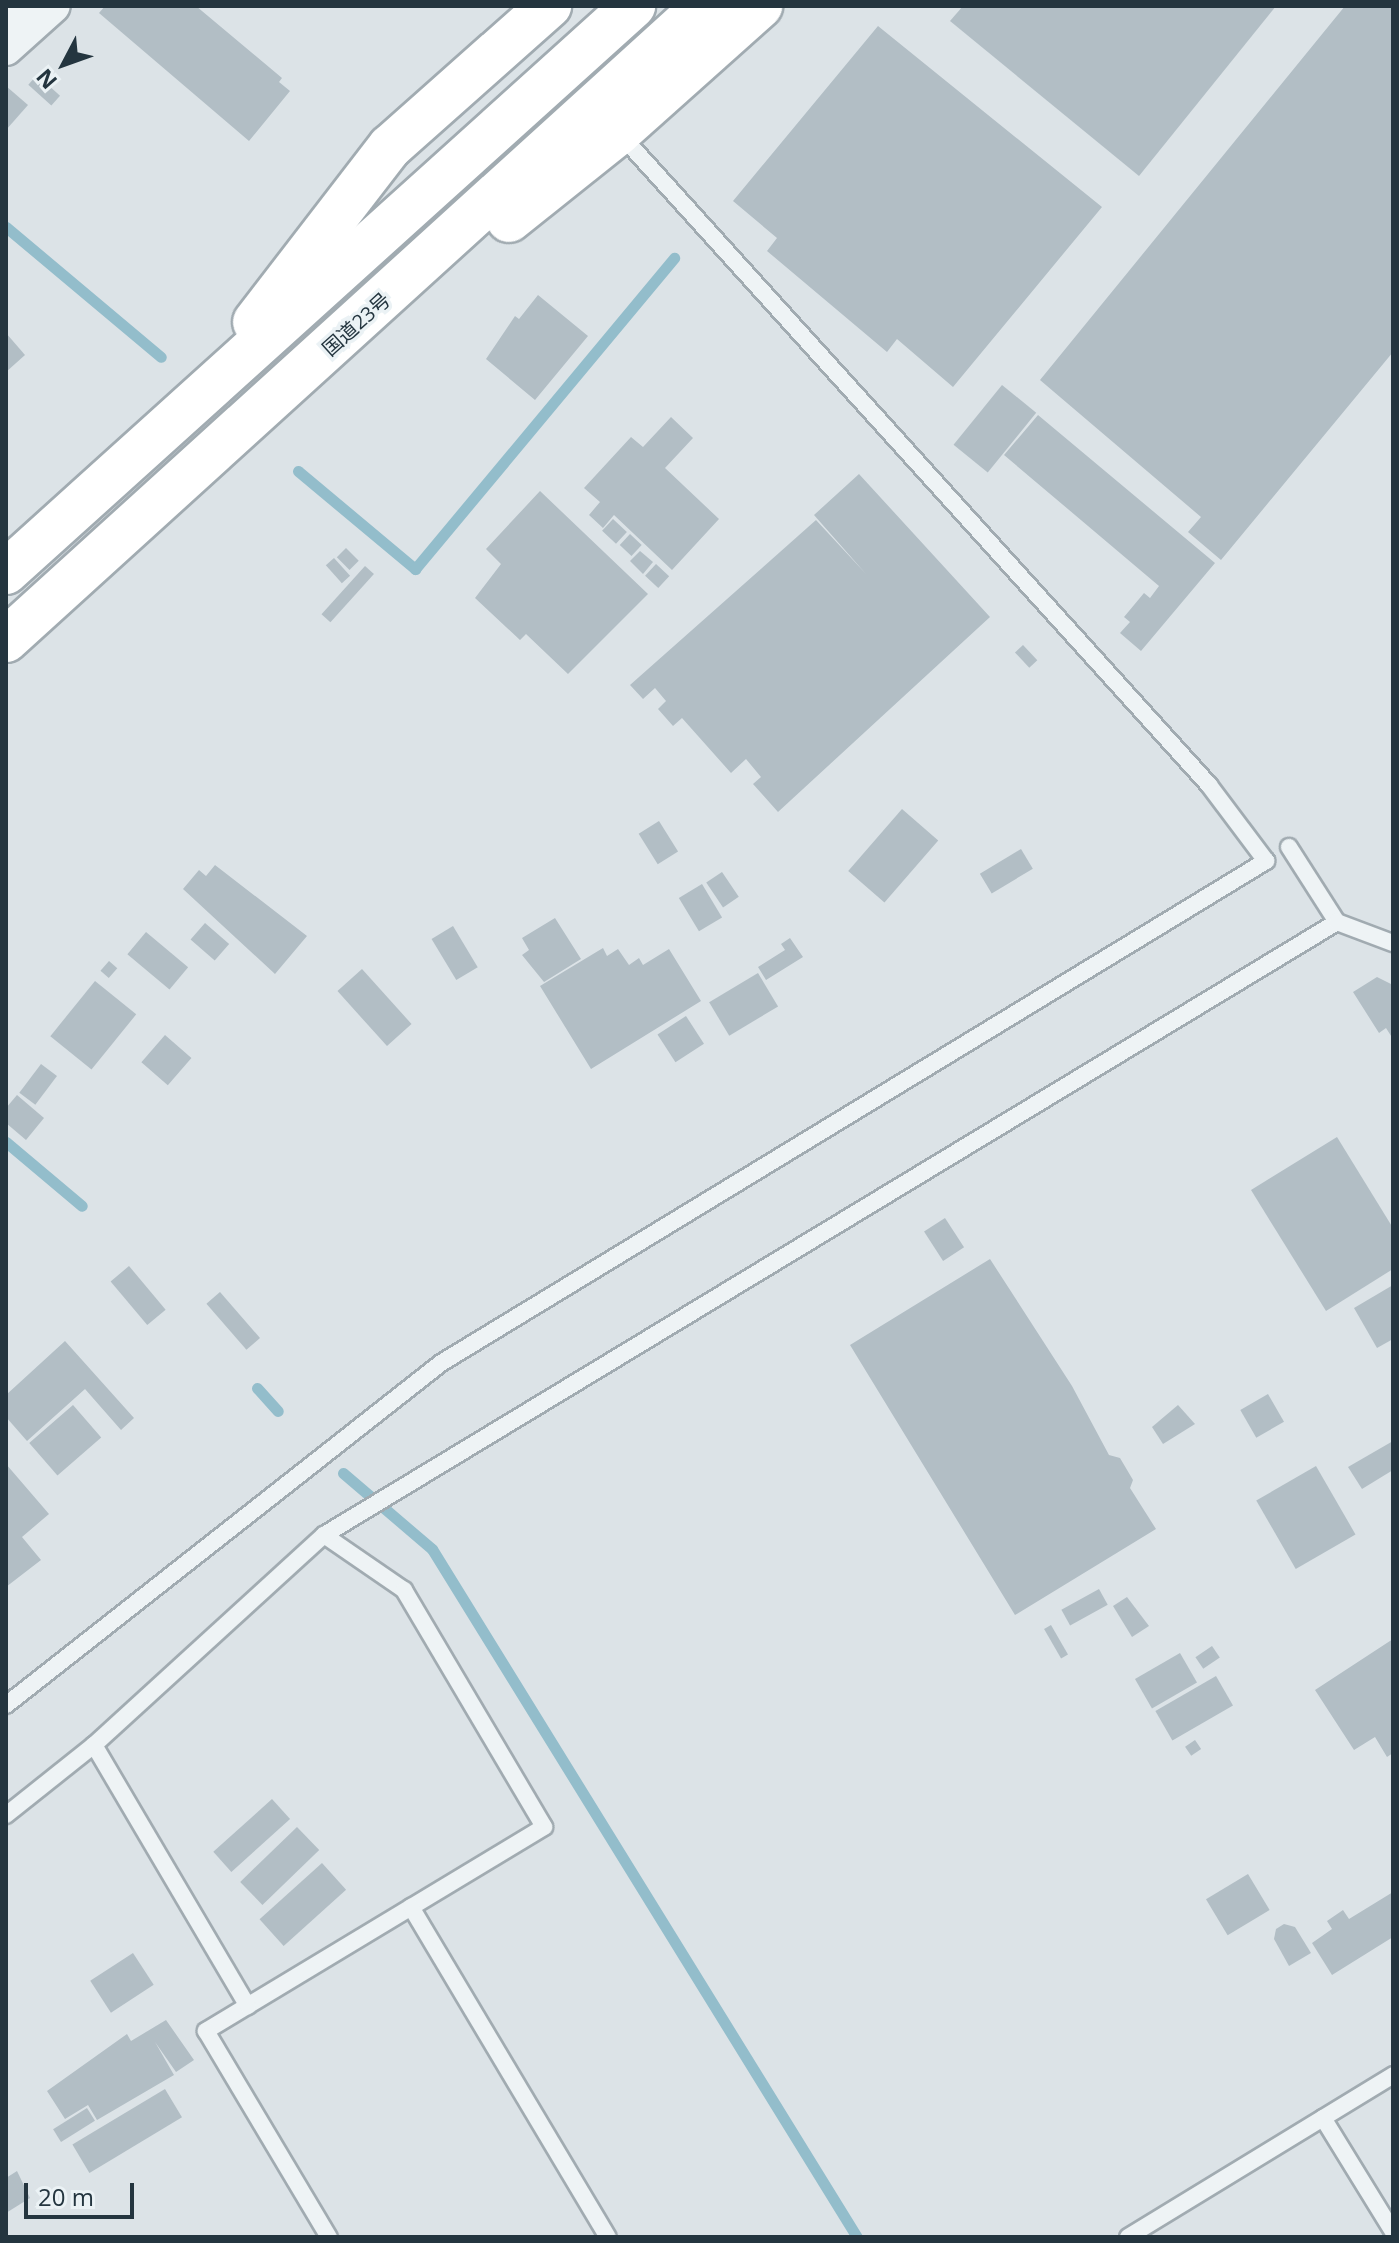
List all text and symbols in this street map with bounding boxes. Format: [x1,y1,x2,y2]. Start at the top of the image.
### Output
north arrow [24,24,104,104]
text: N [29,63,63,96]
street label: 国道23号 [317,287,395,361]
scale bar [28,2167,138,2217]
text: 20 m [38,2180,94,2213]

